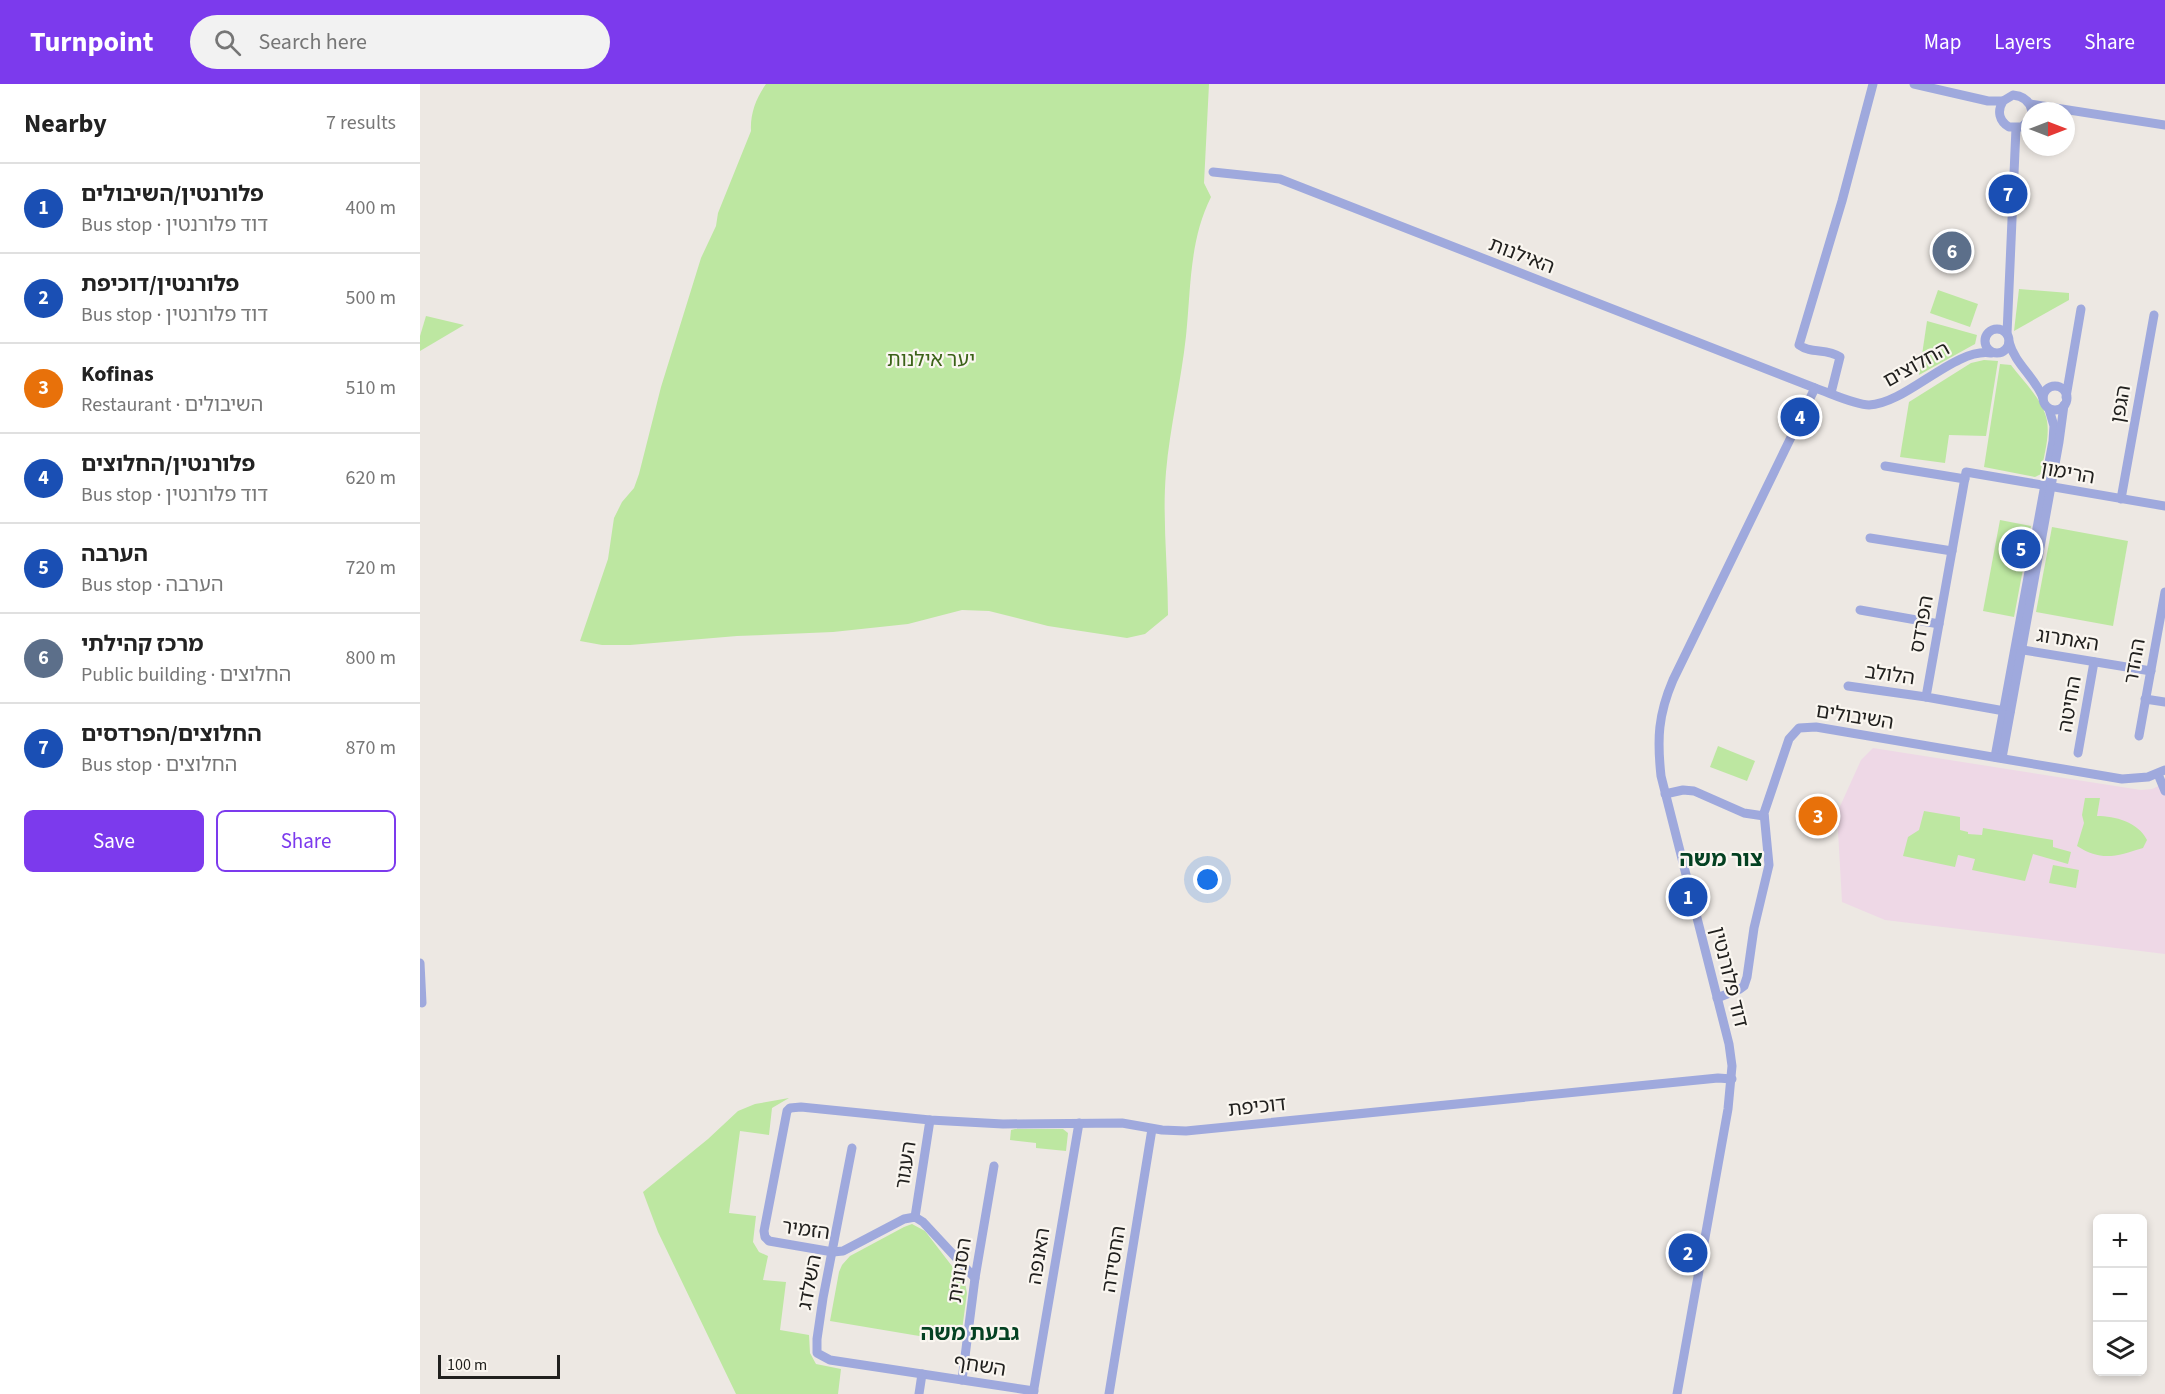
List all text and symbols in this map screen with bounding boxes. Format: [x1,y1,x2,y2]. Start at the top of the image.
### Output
search box [190,15,610,69]
text: Turnpoint [30,22,154,62]
icon: search [211,26,244,59]
text: Search here [259,26,367,58]
text: Map [1924,27,1961,57]
text: Layers [1994,27,2051,57]
text: Share [2084,27,2135,57]
north arrow [2021,102,2075,156]
text: Nearby [24,105,107,142]
text: 7 results [326,109,396,137]
pin: 7 [1988,172,2028,216]
text: פלורנטין/השיבולים [81,178,264,210]
text: 1 [38,194,49,222]
text: 400 m [346,194,396,222]
text: Bus stop · דוד פלורנטין [81,211,268,239]
pin: 6 [1932,228,1972,274]
street label: האילנות [1485,231,1559,281]
text: פלורנטין/דוכיפת [81,268,239,300]
text: 2 [38,284,49,312]
text: 500 m [346,284,396,312]
text: Bus stop · דוד פלורנטין [81,301,268,329]
street label: החלוצים [1878,335,1955,395]
park label: יער אילנות [887,346,975,374]
text: Kofinas [81,358,154,390]
text: 3 [38,374,49,402]
text: 510 m [346,374,396,402]
street label: הגפן [2104,383,2138,425]
text: Restaurant · השיבולים [81,391,263,419]
pin: 4 [1780,394,1820,440]
text: פלורנטין/החלוצים [81,448,255,480]
street label: הרימון [2039,454,2097,492]
text: 4 [38,464,49,492]
text: 620 m [346,464,396,492]
text: Bus stop · דוד פלורנטין [81,481,268,509]
pin: 5 [2002,526,2040,572]
text: הערבה [81,538,148,570]
text: 5 [38,554,49,582]
text: 720 m [346,554,396,582]
text: Bus stop · הערבה [81,571,223,599]
street label: הפרדס [1903,593,1941,655]
street label: האתרוג [2035,621,2101,659]
text: מרכז קהילתי [81,628,204,660]
street label: ההדר [2117,636,2153,686]
text: 6 [38,644,49,672]
text: 800 m [346,644,396,672]
street label: הלולב [1863,658,1917,692]
text: Public building · החלוצים [81,661,291,689]
street label: החיטה [2051,674,2089,735]
street label: השיבולים [1814,697,1896,737]
text: החלוצים/הפרדסים [81,718,262,750]
text: 7 [38,734,49,762]
text: 870 m [346,734,396,762]
text: Bus stop · החלוצים [81,751,237,779]
pin: 3 [1798,794,1838,838]
button: Save [24,810,204,872]
button: Share [216,810,396,872]
district label: צור משה [1679,843,1763,875]
your location [1193,865,1222,894]
pin: 1 [1668,874,1708,920]
street label: דוד פלורנטין [1703,924,1755,1031]
street label: דוכיפת [1227,1090,1288,1124]
street label: העגור [888,1139,924,1191]
street label: הזמיר [780,1213,832,1247]
map controls [2093,1214,2147,1376]
button: + [2093,1214,2147,1268]
street label: החסידה [1095,1224,1133,1295]
street label: האנפה [1021,1226,1057,1287]
pin: 2 [1668,1230,1708,1276]
street label: הסנונית [941,1236,979,1305]
street label: השלדג [791,1252,829,1312]
button: − [2093,1268,2147,1322]
district label: גבעת משה [921,1318,1020,1348]
button: layers [2093,1322,2147,1376]
street label: השחף [952,1348,1008,1384]
scale bar [438,1352,560,1380]
text: 100 m [447,1354,487,1376]

